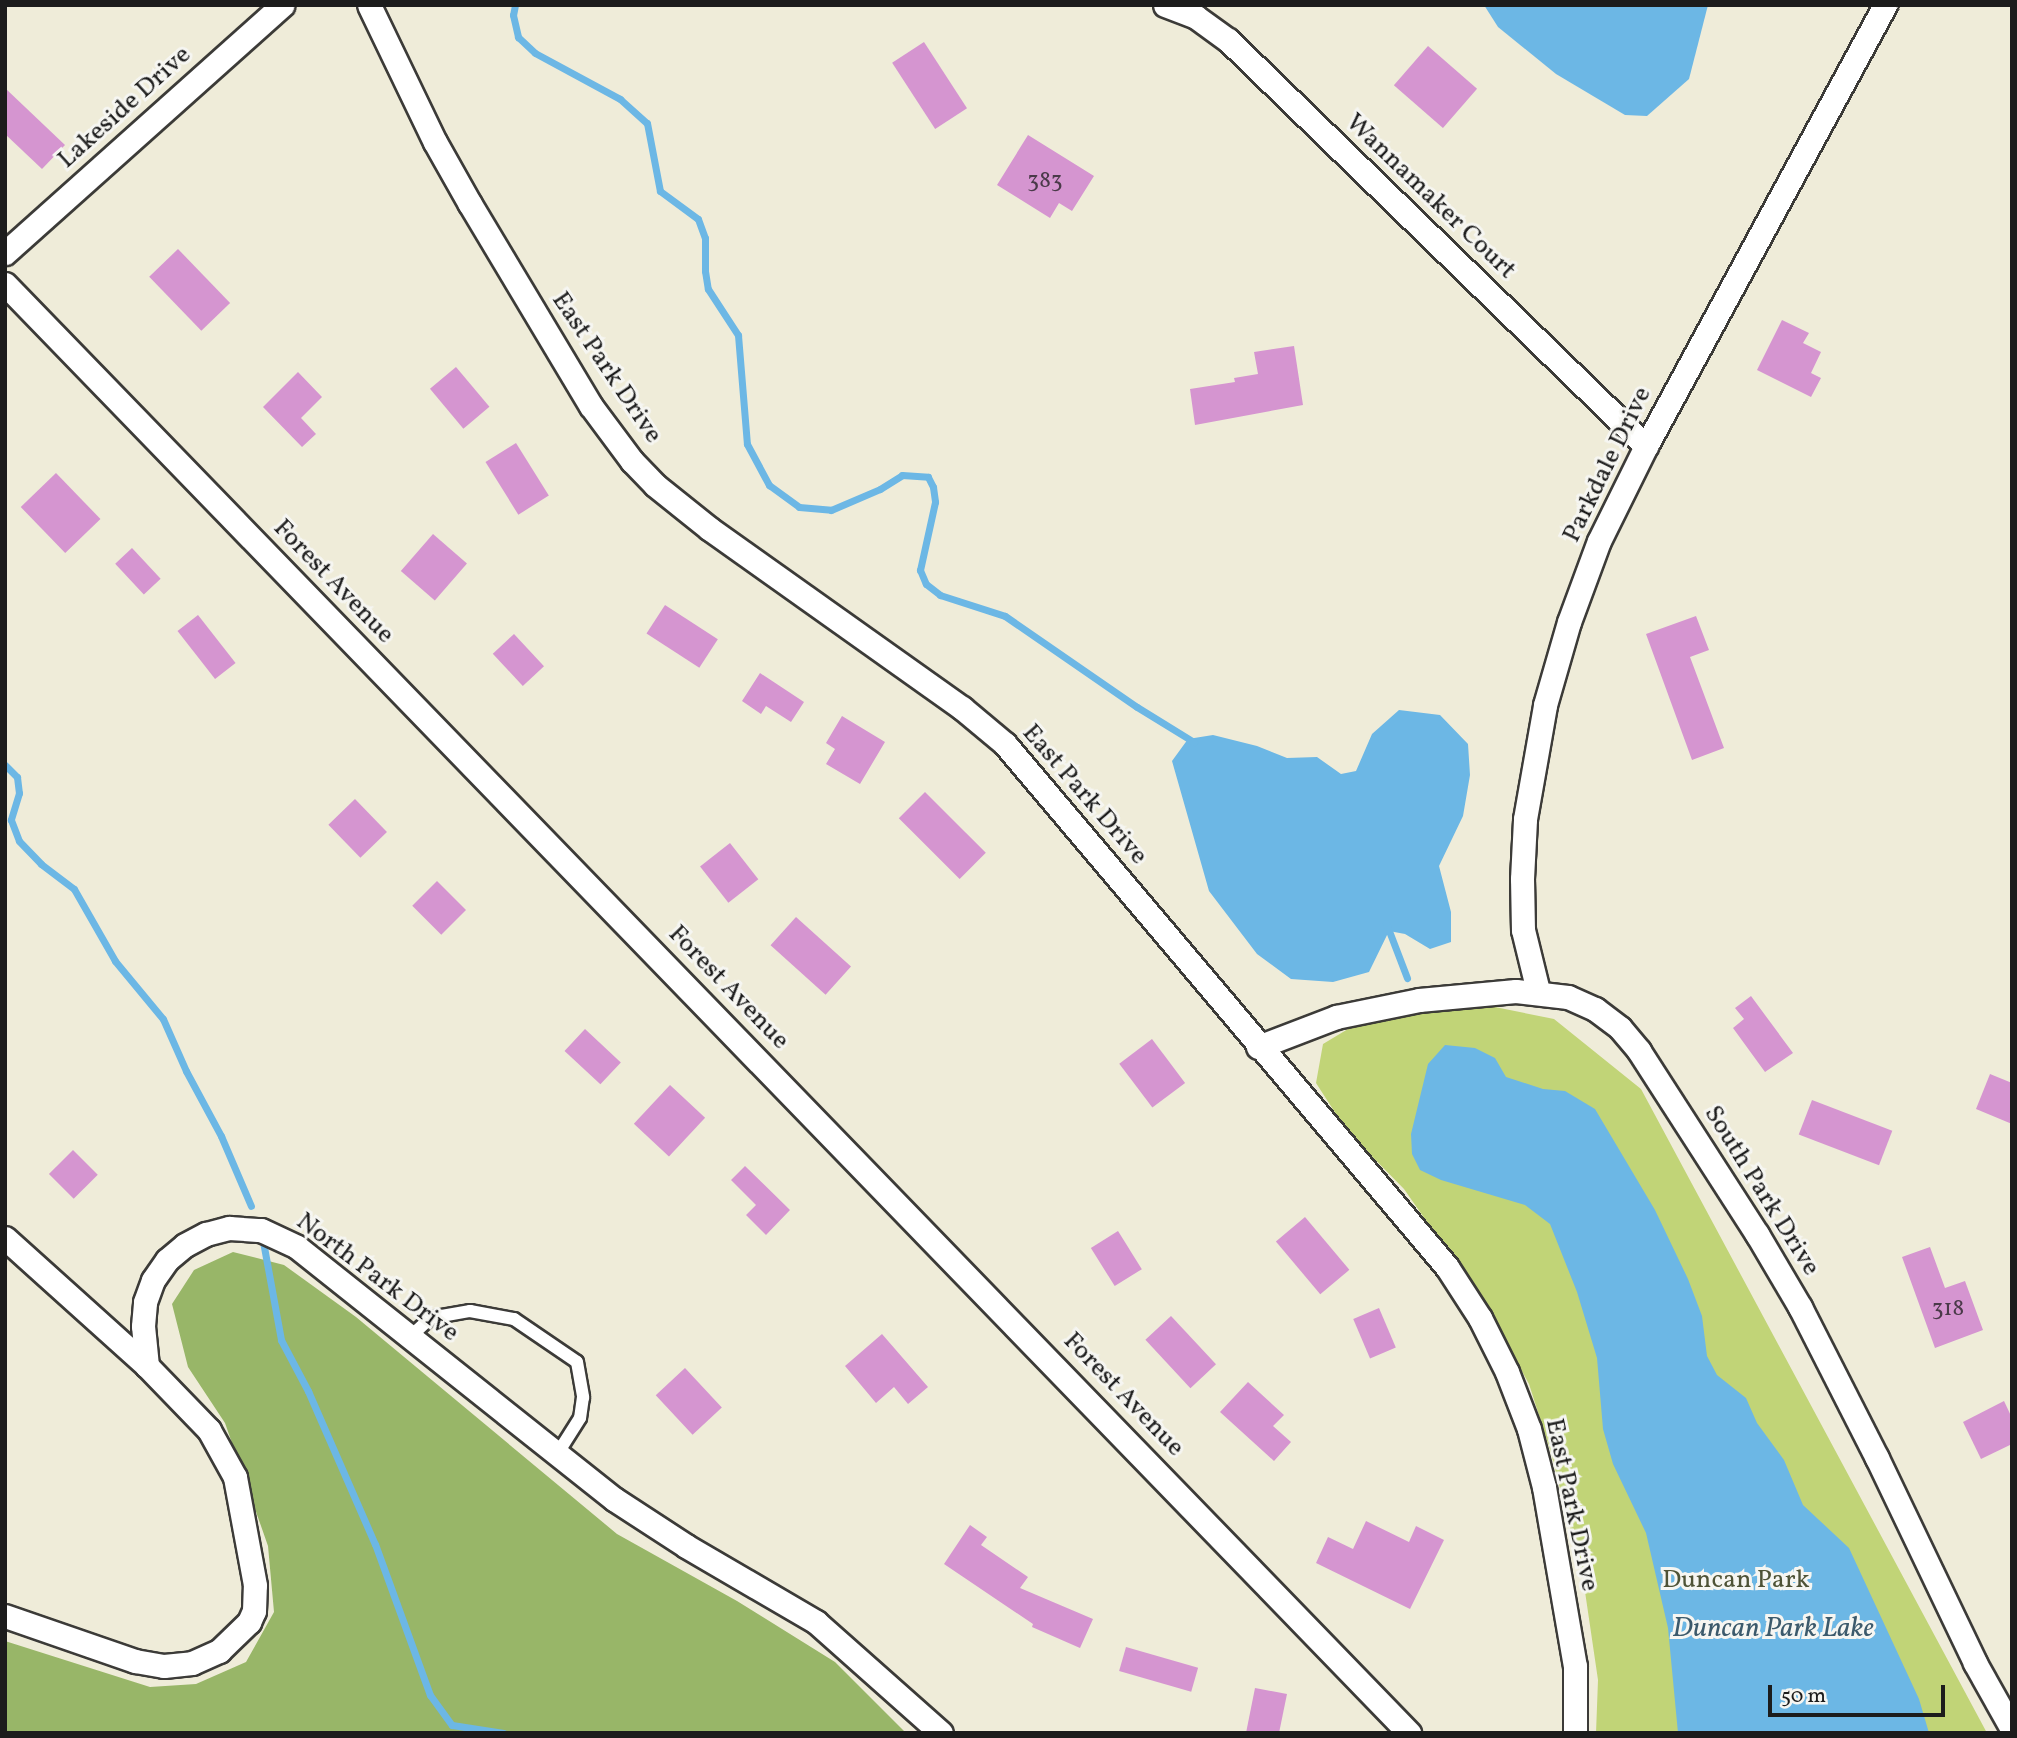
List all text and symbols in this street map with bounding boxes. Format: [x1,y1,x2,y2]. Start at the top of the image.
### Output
street label: Lakeside Drive [52,40,198,176]
street label: Wannamaker Court [1338,108,1522,286]
house number: 383 [1027,167,1063,195]
street label: East Park Drive [544,286,668,450]
street label: Parkdale Drive [1557,382,1659,548]
street label: Forest Avenue [266,513,400,651]
street label: East Park Drive [1015,718,1153,872]
street label: Forest Avenue [661,919,795,1057]
street label: South Park Drive [1696,1100,1826,1282]
street label: North Park Drive [289,1207,465,1349]
house number: 318 [1932,1295,1964,1323]
street label: Forest Avenue [1056,1326,1190,1464]
street label: East Park Drive [1537,1416,1605,1594]
park label: Duncan Park [1662,1565,1810,1597]
water label: Duncan Park Lake [1672,1612,1874,1646]
scale bar [1772,1672,1949,1716]
text: 50 m [1781,1682,1826,1711]

